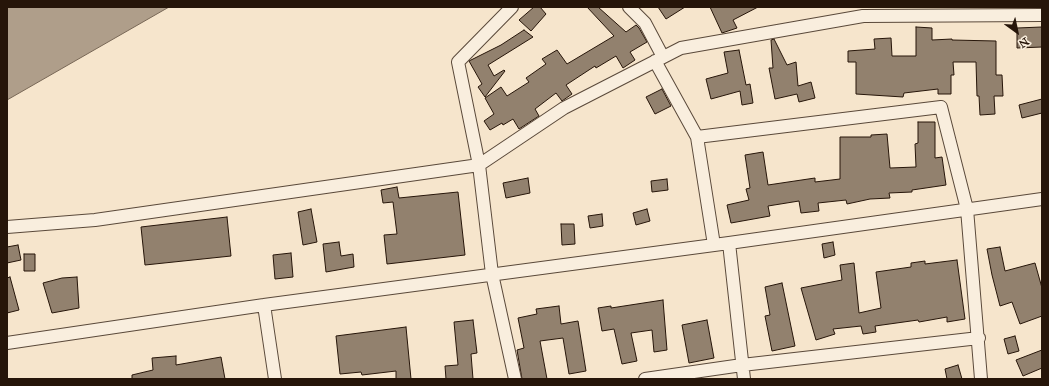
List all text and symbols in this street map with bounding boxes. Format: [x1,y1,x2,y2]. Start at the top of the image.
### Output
north arrow [997,12,1037,52]
text: N [1016,34,1031,50]

